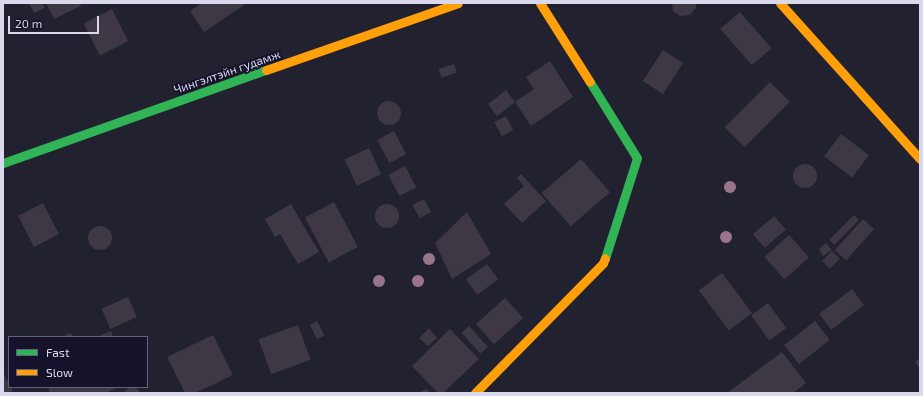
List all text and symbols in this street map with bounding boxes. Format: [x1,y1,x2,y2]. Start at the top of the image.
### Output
scale bar [10,8,101,34]
text: 20 m [15,16,42,30]
street label: Чингэлтэйн гудамж [172,47,282,97]
legend [8,336,148,388]
text: Fast [46,345,69,359]
text: Slow [46,365,73,379]

